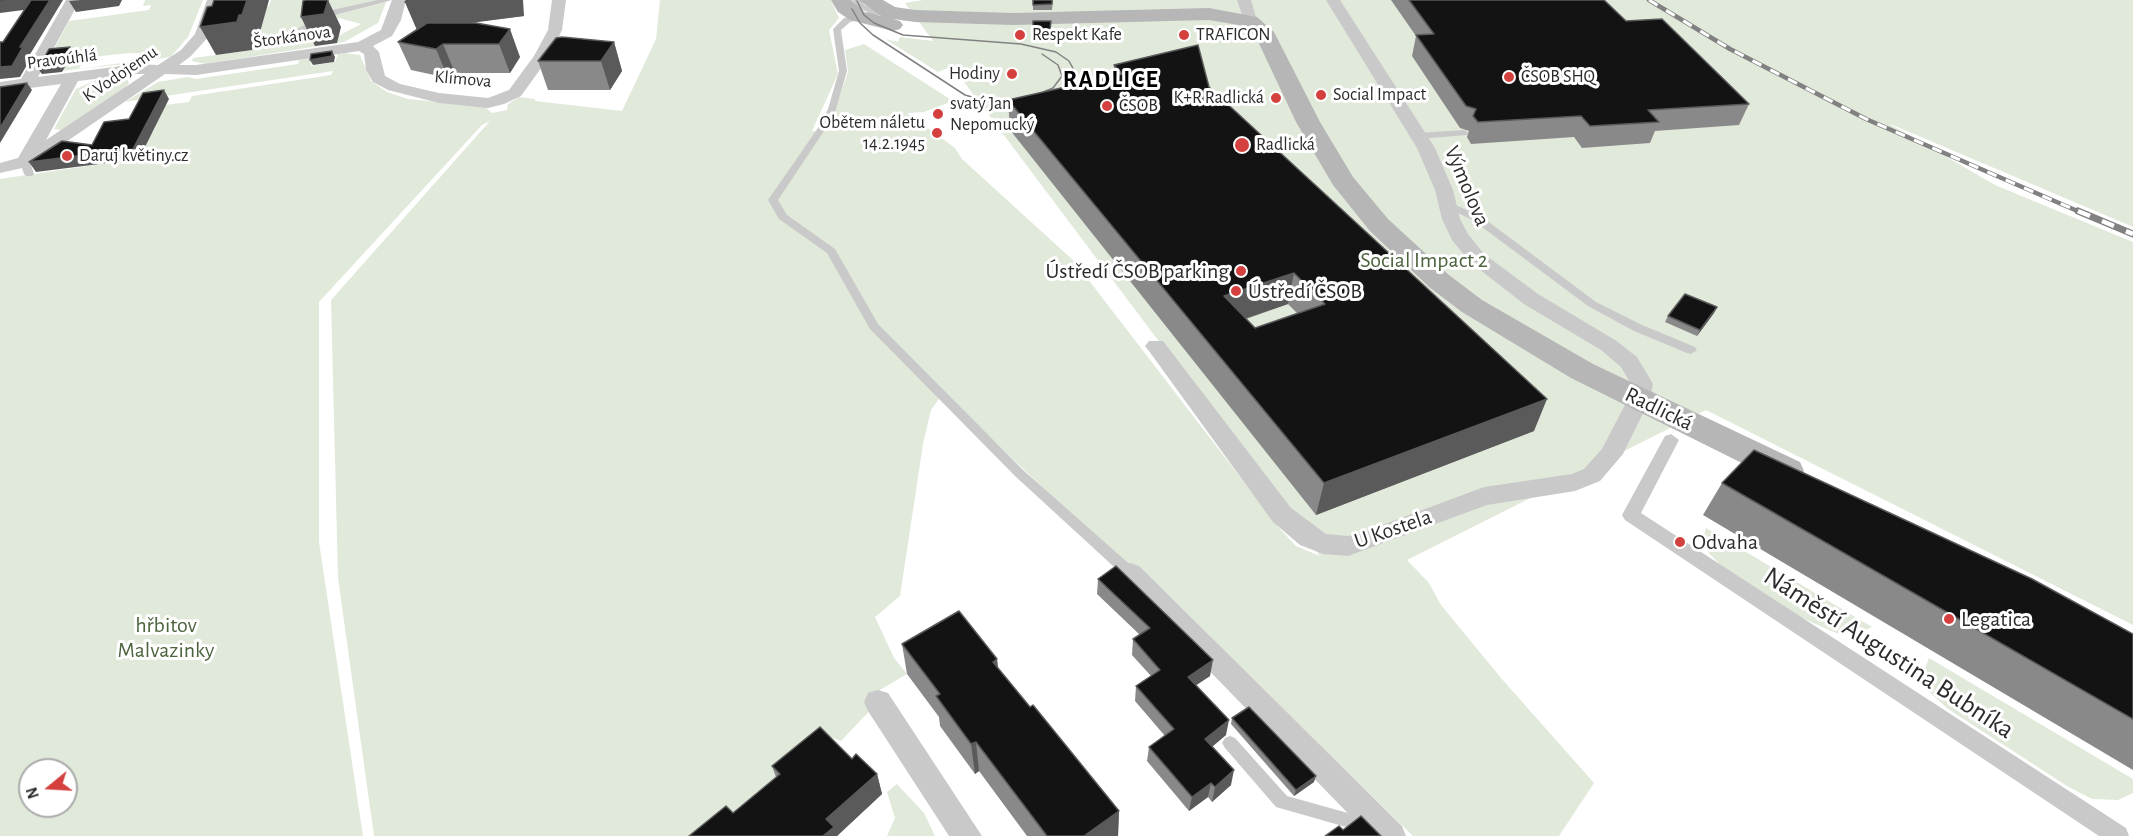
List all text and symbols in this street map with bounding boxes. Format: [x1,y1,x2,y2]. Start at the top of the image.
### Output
street label: Štorkánova [252,21,332,53]
place label: Respekt Kafe [1032,24,1122,46]
place label: TRAFICON [1196,24,1271,46]
marker: Respekt Kafe [1013,28,1027,42]
marker: TRAFICON [1177,28,1191,42]
street label: K Vodojemu [78,41,162,107]
street label: Pravoúhlá [26,44,98,74]
place label: Hodiny [949,63,1000,85]
street label: Klímova [434,66,492,92]
district label: RADLICE [1063,66,1159,94]
place label: ČSOB SHQ [1521,66,1595,88]
marker: Hodiny [1005,67,1019,81]
marker: ČSOB SHQ [1502,70,1516,84]
place label: Social Impact [1333,84,1426,106]
place label: K+R Radlická [1173,87,1264,109]
marker: Social Impact [1314,88,1328,102]
marker: K+R Radlická [1269,91,1283,105]
place label: svatý Jan Nepomucký [950,93,1034,136]
place label: ČSOB [1119,95,1158,117]
marker: ČSOB [1100,99,1114,113]
marker: svatý Jan Nepomucký [931,107,945,121]
place label: Obětem náletu 14.2.1945 [820,112,925,154]
marker: Obětem náletu 14.2.1945 [930,126,944,140]
place label: Radlická [1256,134,1315,156]
marker: Radlická [1233,136,1251,154]
street label: Výmolova [1438,142,1496,230]
place label: Daruj květiny.cz [79,145,188,167]
marker: Daruj květiny.cz [60,149,74,163]
park label: Social Impact 2 [1360,247,1488,273]
place label: Ústředí ČSOB parking [1046,258,1229,284]
marker: Ústředí ČSOB parking [1234,264,1248,278]
place label: Ústředí ČSOB [1248,278,1362,304]
marker: Ústředí ČSOB [1229,284,1243,298]
street label: Radlická [1621,381,1697,437]
street label: U Kostela [1351,503,1435,555]
place label: Odvaha [1692,529,1758,555]
marker: Odvaha [1673,535,1687,549]
street label: Náměstí Augustina Bubníka [1758,560,2020,746]
place label: Legatica [1961,606,2031,632]
park label: hřbitov Malvazinky [118,612,214,664]
marker: Legatica [1942,612,1956,626]
north arrow [18,758,78,818]
text: N [23,785,42,801]

